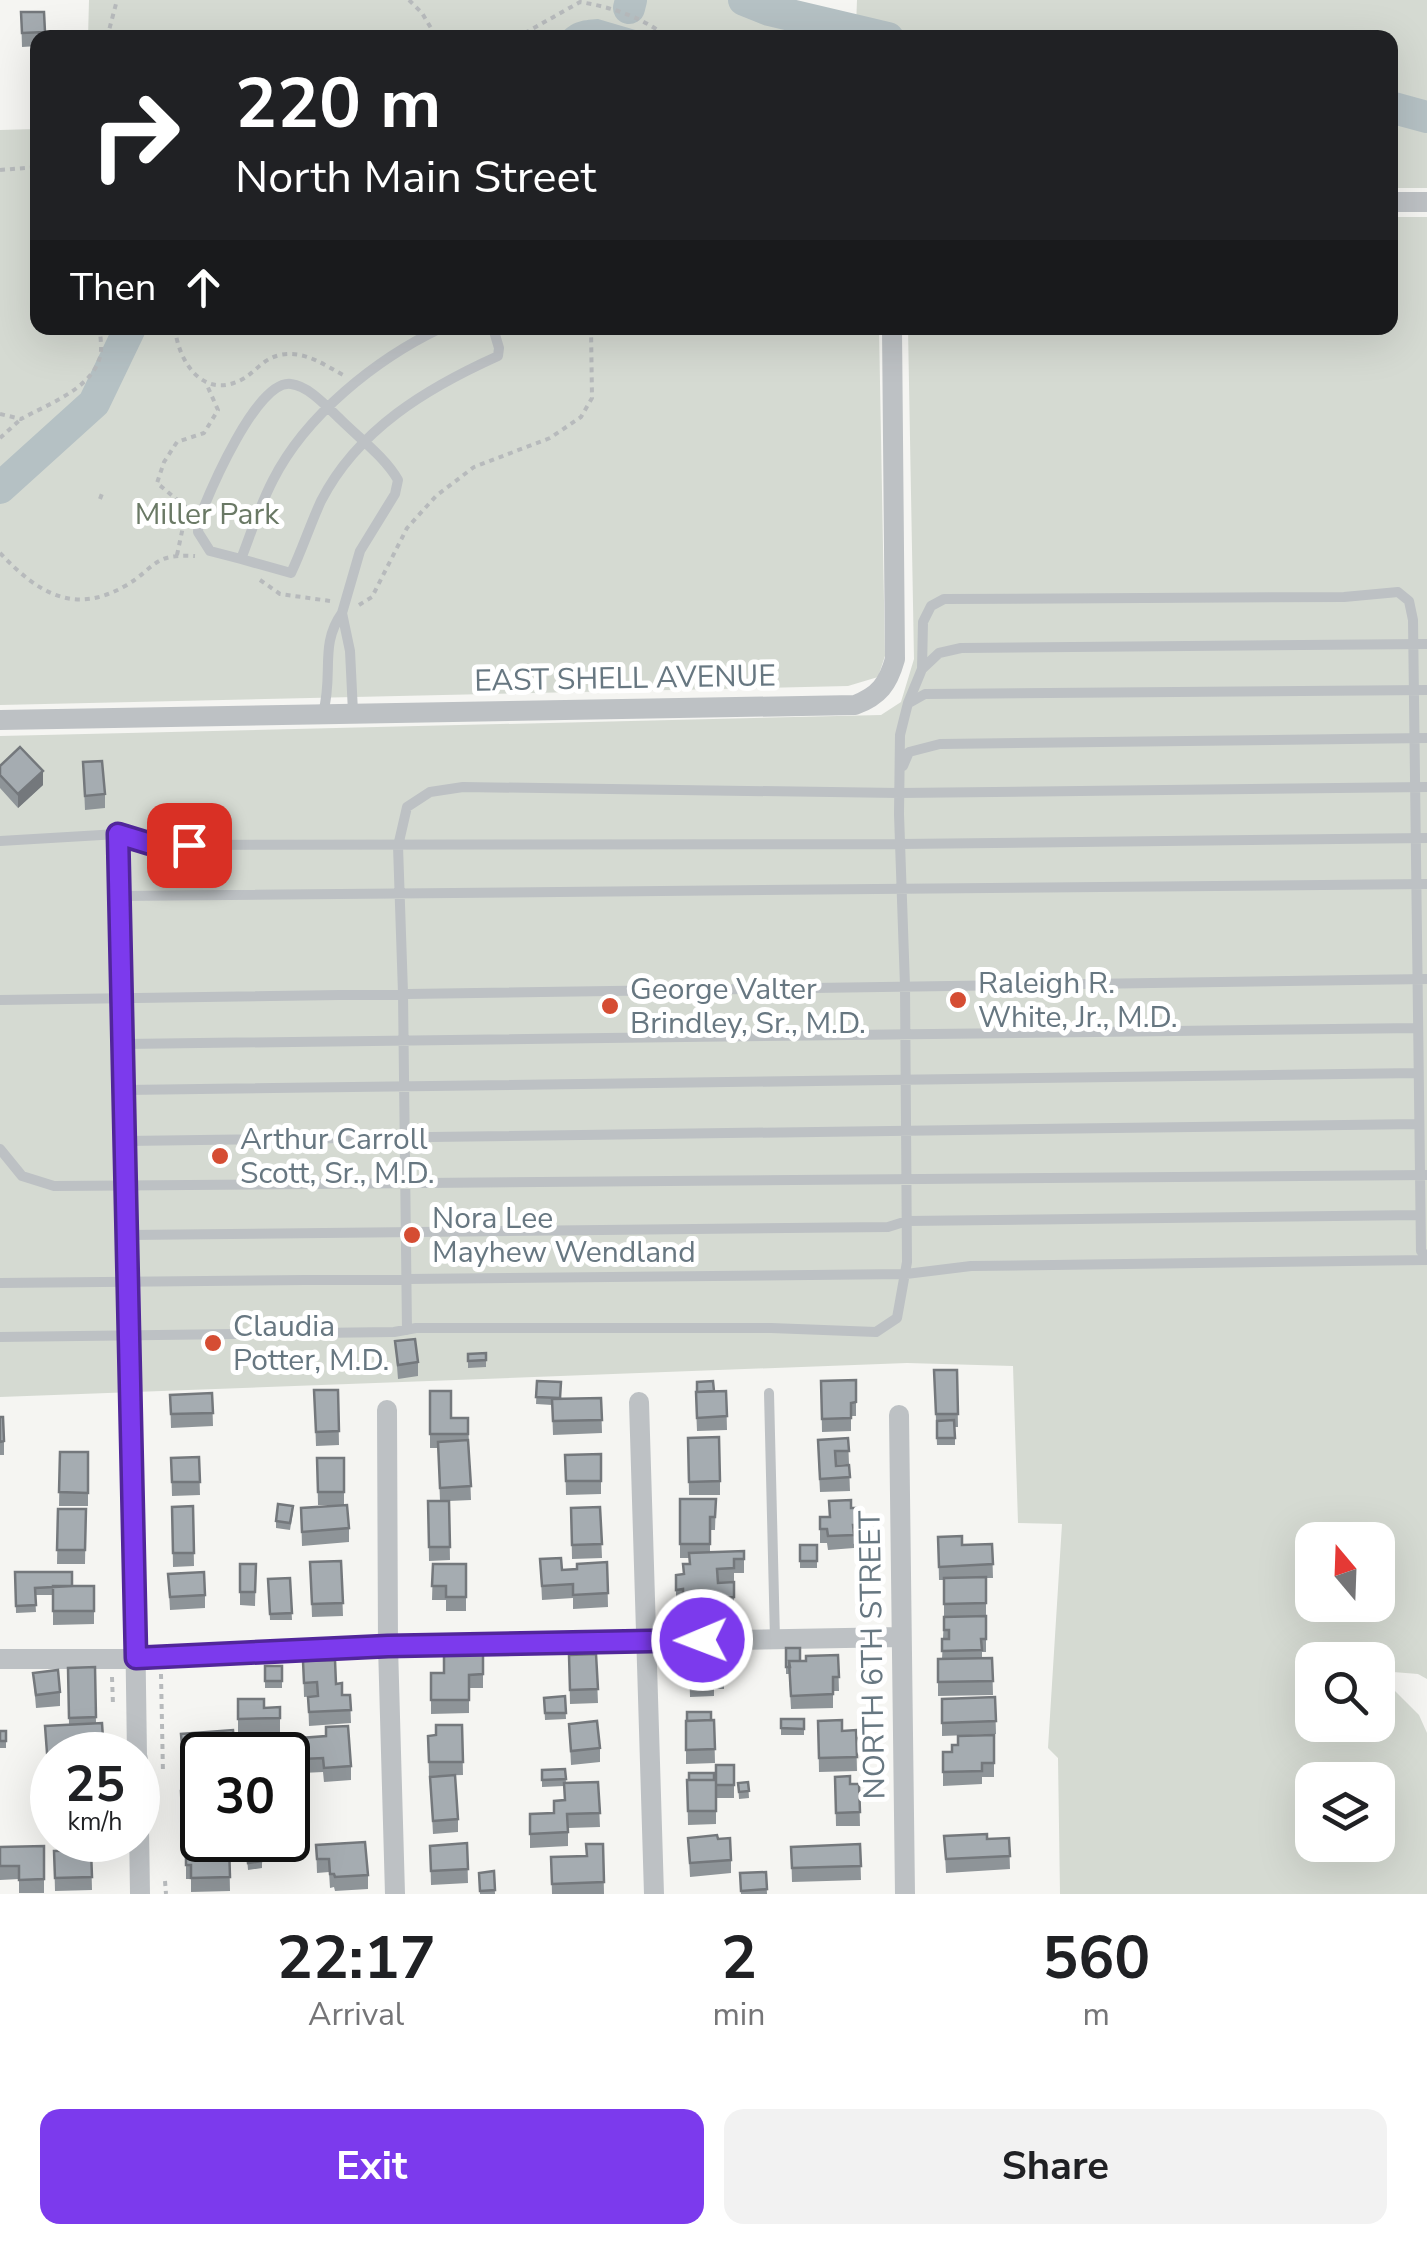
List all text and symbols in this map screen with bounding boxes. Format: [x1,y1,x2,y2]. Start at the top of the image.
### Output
text: 220 m [235,56,441,152]
icon: right [70,70,200,200]
text: North Main Street [235,147,596,208]
icon: ahead [176,260,231,315]
text: Then [70,262,156,313]
park label: Miller Park [135,494,280,535]
street label: EAST SHELL AVENUE [474,655,776,702]
pin [147,803,232,888]
icon: arrive [162,818,217,873]
place label: Raleigh R. White, Jr., M.D. [978,963,1178,1038]
place label: George Valter Brindley, Sr., M.D. [630,969,866,1044]
marker: Raleigh R. White, Jr., M.D. [947,989,969,1011]
marker: George Valter Brindley, Sr., M.D. [599,995,621,1017]
place label: Arthur Carroll Scott, Sr., M.D. [240,1119,435,1194]
marker: Arthur Carroll Scott, Sr., M.D. [209,1145,231,1167]
place label: Nora Lee Mayhew Wendland [432,1198,696,1273]
marker: Nora Lee Mayhew Wendland [401,1224,423,1246]
place label: Claudia Potter, M.D. [233,1306,389,1381]
marker: Claudia Potter, M.D. [202,1332,224,1354]
street label: NORTH 6TH STREET [849,1510,896,1800]
north arrow [1295,1522,1395,1622]
map controls [1295,1522,1395,1862]
position arrow [650,1588,754,1692]
button: search [1295,1642,1395,1742]
speed limit sign: 30 [180,1732,310,1862]
text: 25 [65,1750,125,1819]
button: layers [1295,1762,1395,1862]
text: km/h [67,1805,123,1839]
text: 22:17 [277,1917,436,1999]
text: 2 [721,1917,757,1999]
text: 560 [1042,1917,1150,1999]
text: Arrival [308,1993,404,2036]
text: min [712,1993,765,2036]
text: m [1082,1993,1110,2036]
button: Exit [40,2109,704,2224]
button: Share [724,2109,1387,2224]

